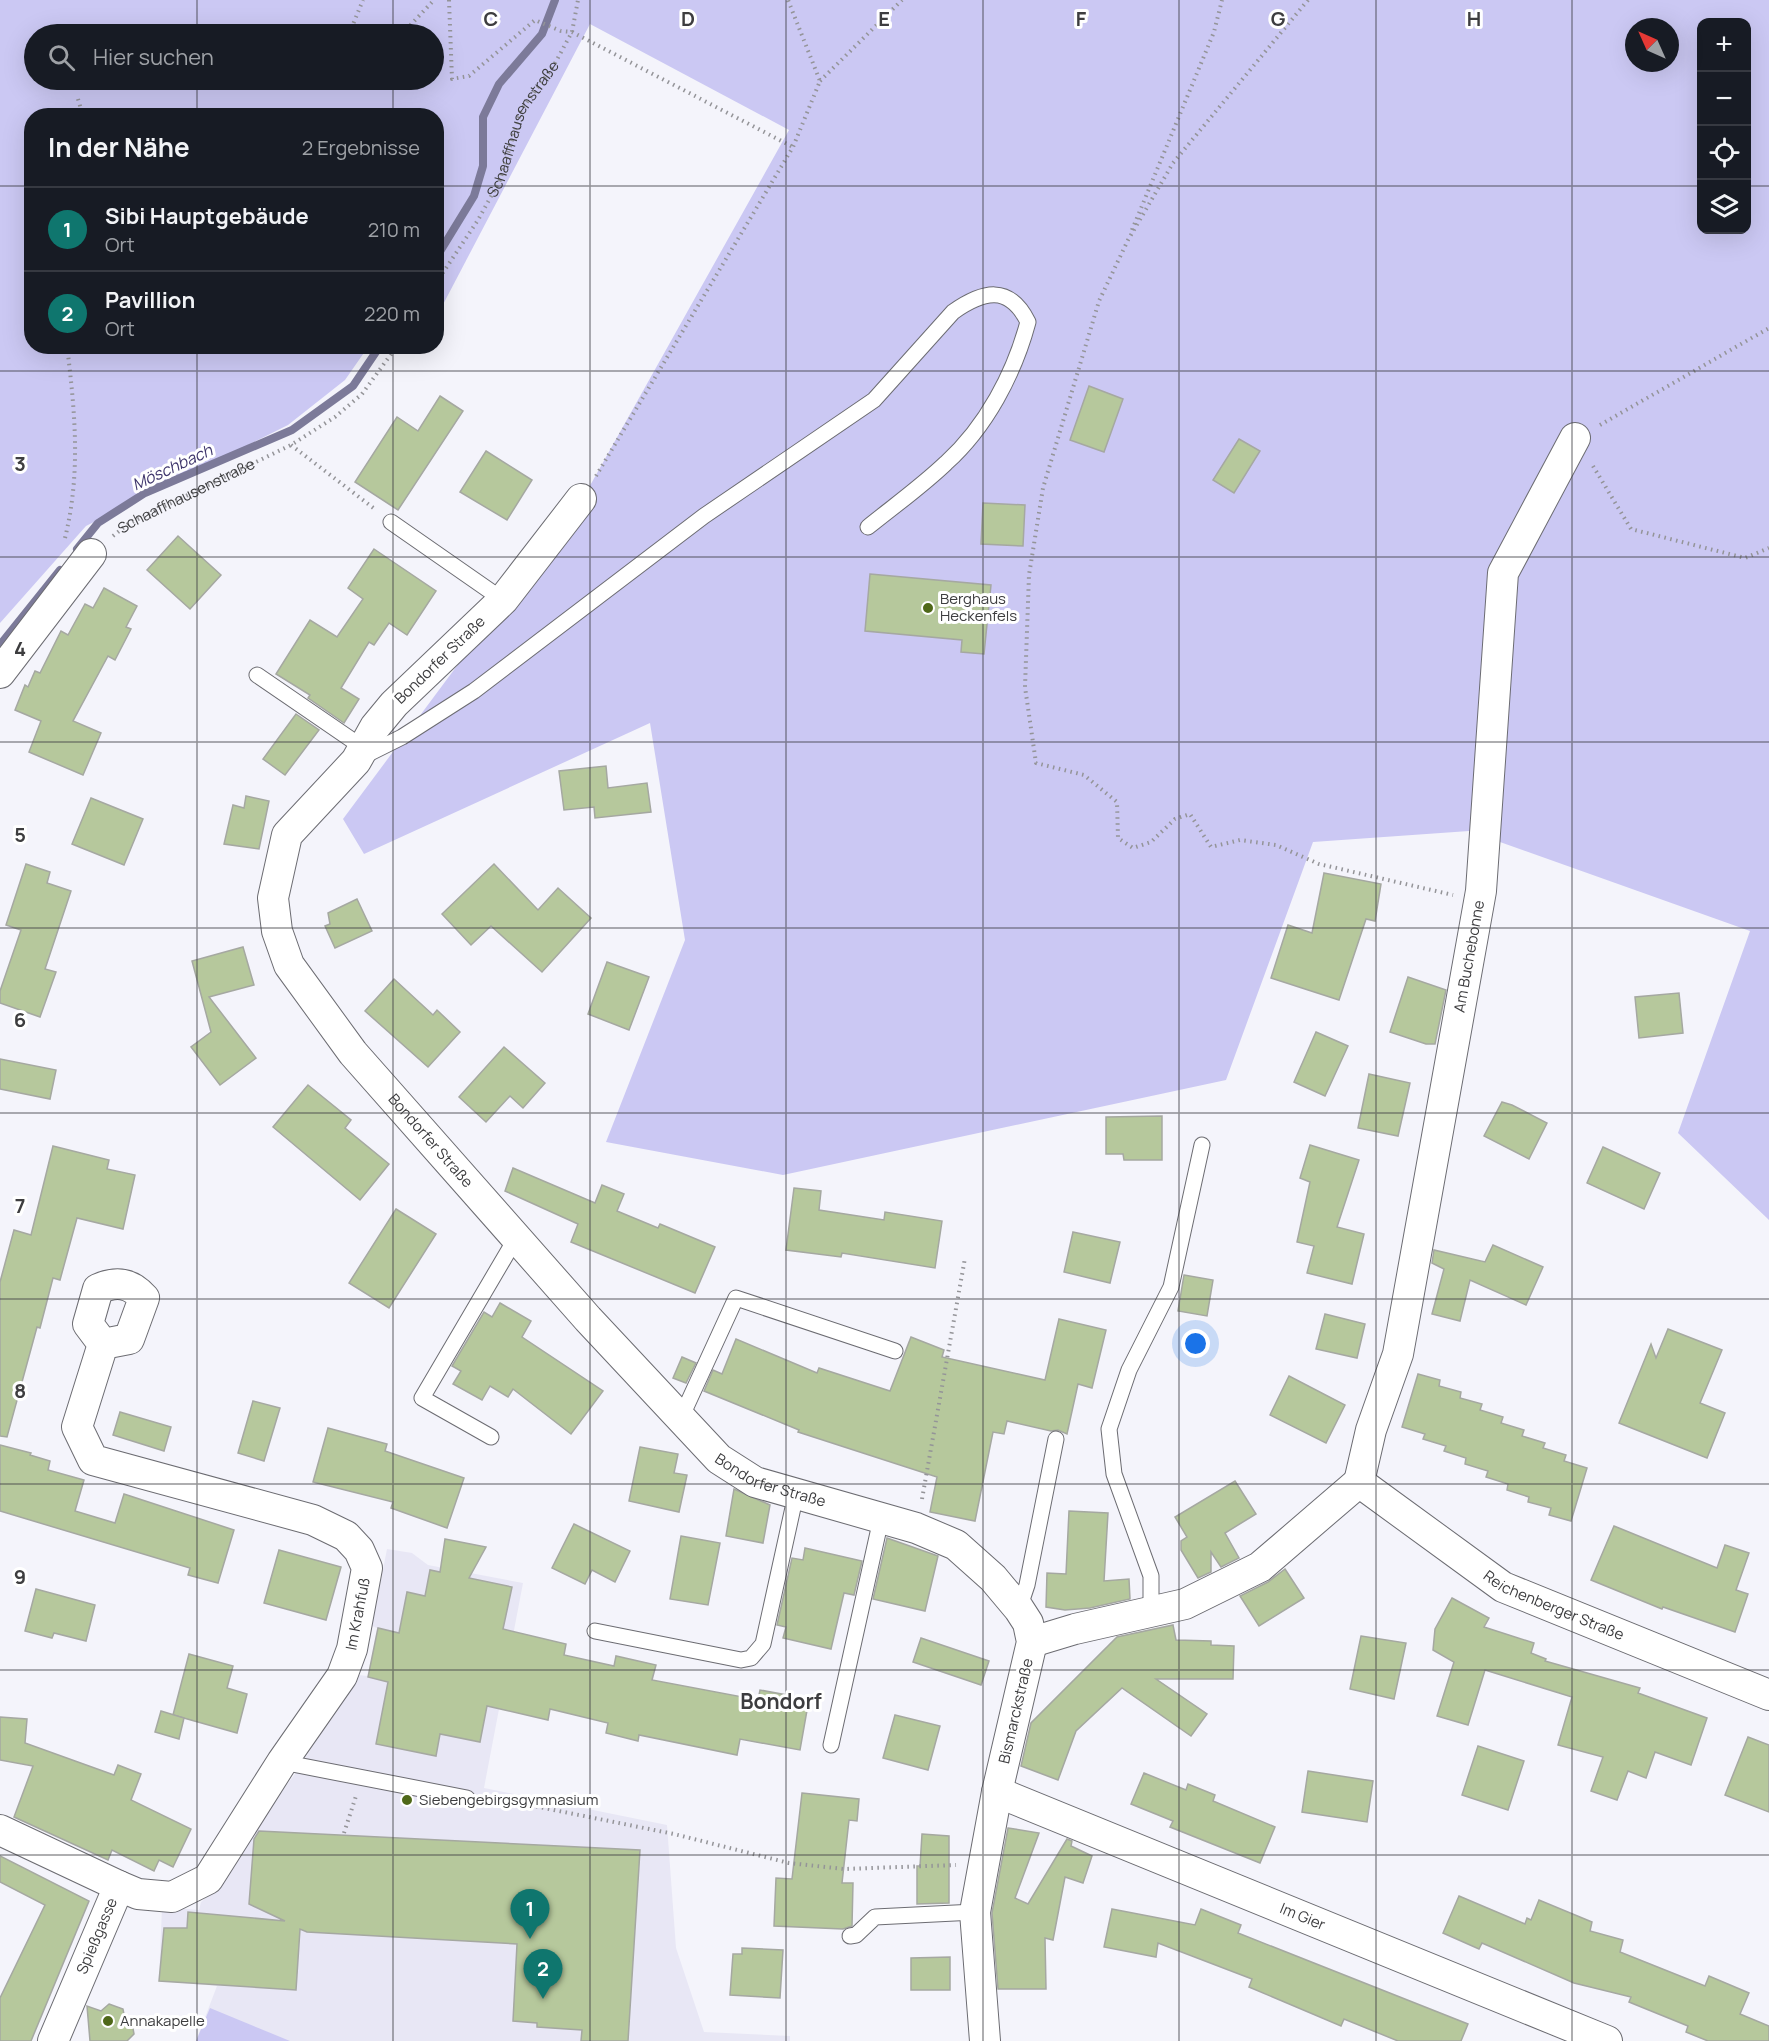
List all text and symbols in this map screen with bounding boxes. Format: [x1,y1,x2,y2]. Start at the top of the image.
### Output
text: C [484,5,498,32]
text: D [681,5,695,32]
text: E [878,5,890,32]
text: F [1076,5,1087,32]
text: G [1271,5,1286,32]
text: H [1467,5,1481,32]
north arrow [1625,18,1679,72]
map controls [1697,18,1751,234]
button: + [1697,18,1751,72]
search box [24,24,444,90]
icon: search [45,41,78,74]
text: Hier suchen [93,42,214,72]
street label: Schaaffhausenstraße [481,56,564,201]
button: − [1697,72,1751,126]
button: locate [1697,126,1751,180]
text: In der Nähe [48,129,190,165]
text: 2 Ergebnisse [302,134,420,161]
button: layers [1697,180,1751,234]
text: Sibi Hauptgebäude [105,201,309,231]
text: 1 [63,216,72,243]
text: 210 m [368,216,420,243]
text: Ort [105,231,135,258]
text: Pavillion [105,285,195,315]
text: 2 [62,300,73,327]
text: 220 m [364,300,420,327]
text: Ort [105,315,135,342]
water label: Möschbach [128,439,216,495]
text: 3 [14,450,26,477]
street label: Schaaffhausenstraße [113,453,258,538]
place label: Berghaus Heckenfels [940,588,1017,626]
marker: Berghaus Heckenfels [921,601,935,615]
street label: Bondorfer Straße [390,611,490,708]
text: 4 [14,635,26,662]
text: 5 [14,821,26,848]
street label: Am Buchebonne [1448,898,1489,1014]
text: 6 [14,1006,26,1033]
street label: Bondorfer Straße [384,1089,478,1192]
text: 7 [15,1192,25,1219]
your location [1181,1329,1210,1358]
text: 8 [14,1377,26,1404]
street label: Bondorfer Straße [711,1448,829,1512]
text: 9 [14,1563,26,1590]
street label: Reichenberger Straße [1479,1565,1628,1645]
street label: Im Krahfuß [340,1576,375,1652]
street label: Bismarckstraße [993,1656,1038,1766]
district label: Bondorf [740,1687,822,1715]
place label: Siebengebirgsgymnasium [419,1789,599,1810]
marker: Siebengebirgsgymnasium [400,1793,414,1807]
pin: 1 [510,1890,550,1939]
street label: Spießgasse [71,1894,122,1977]
street label: Im Gier [1277,1898,1329,1935]
pin: 2 [524,1950,562,1999]
place label: Annakapelle [120,2010,205,2031]
marker: Annakapelle [101,2014,115,2028]

